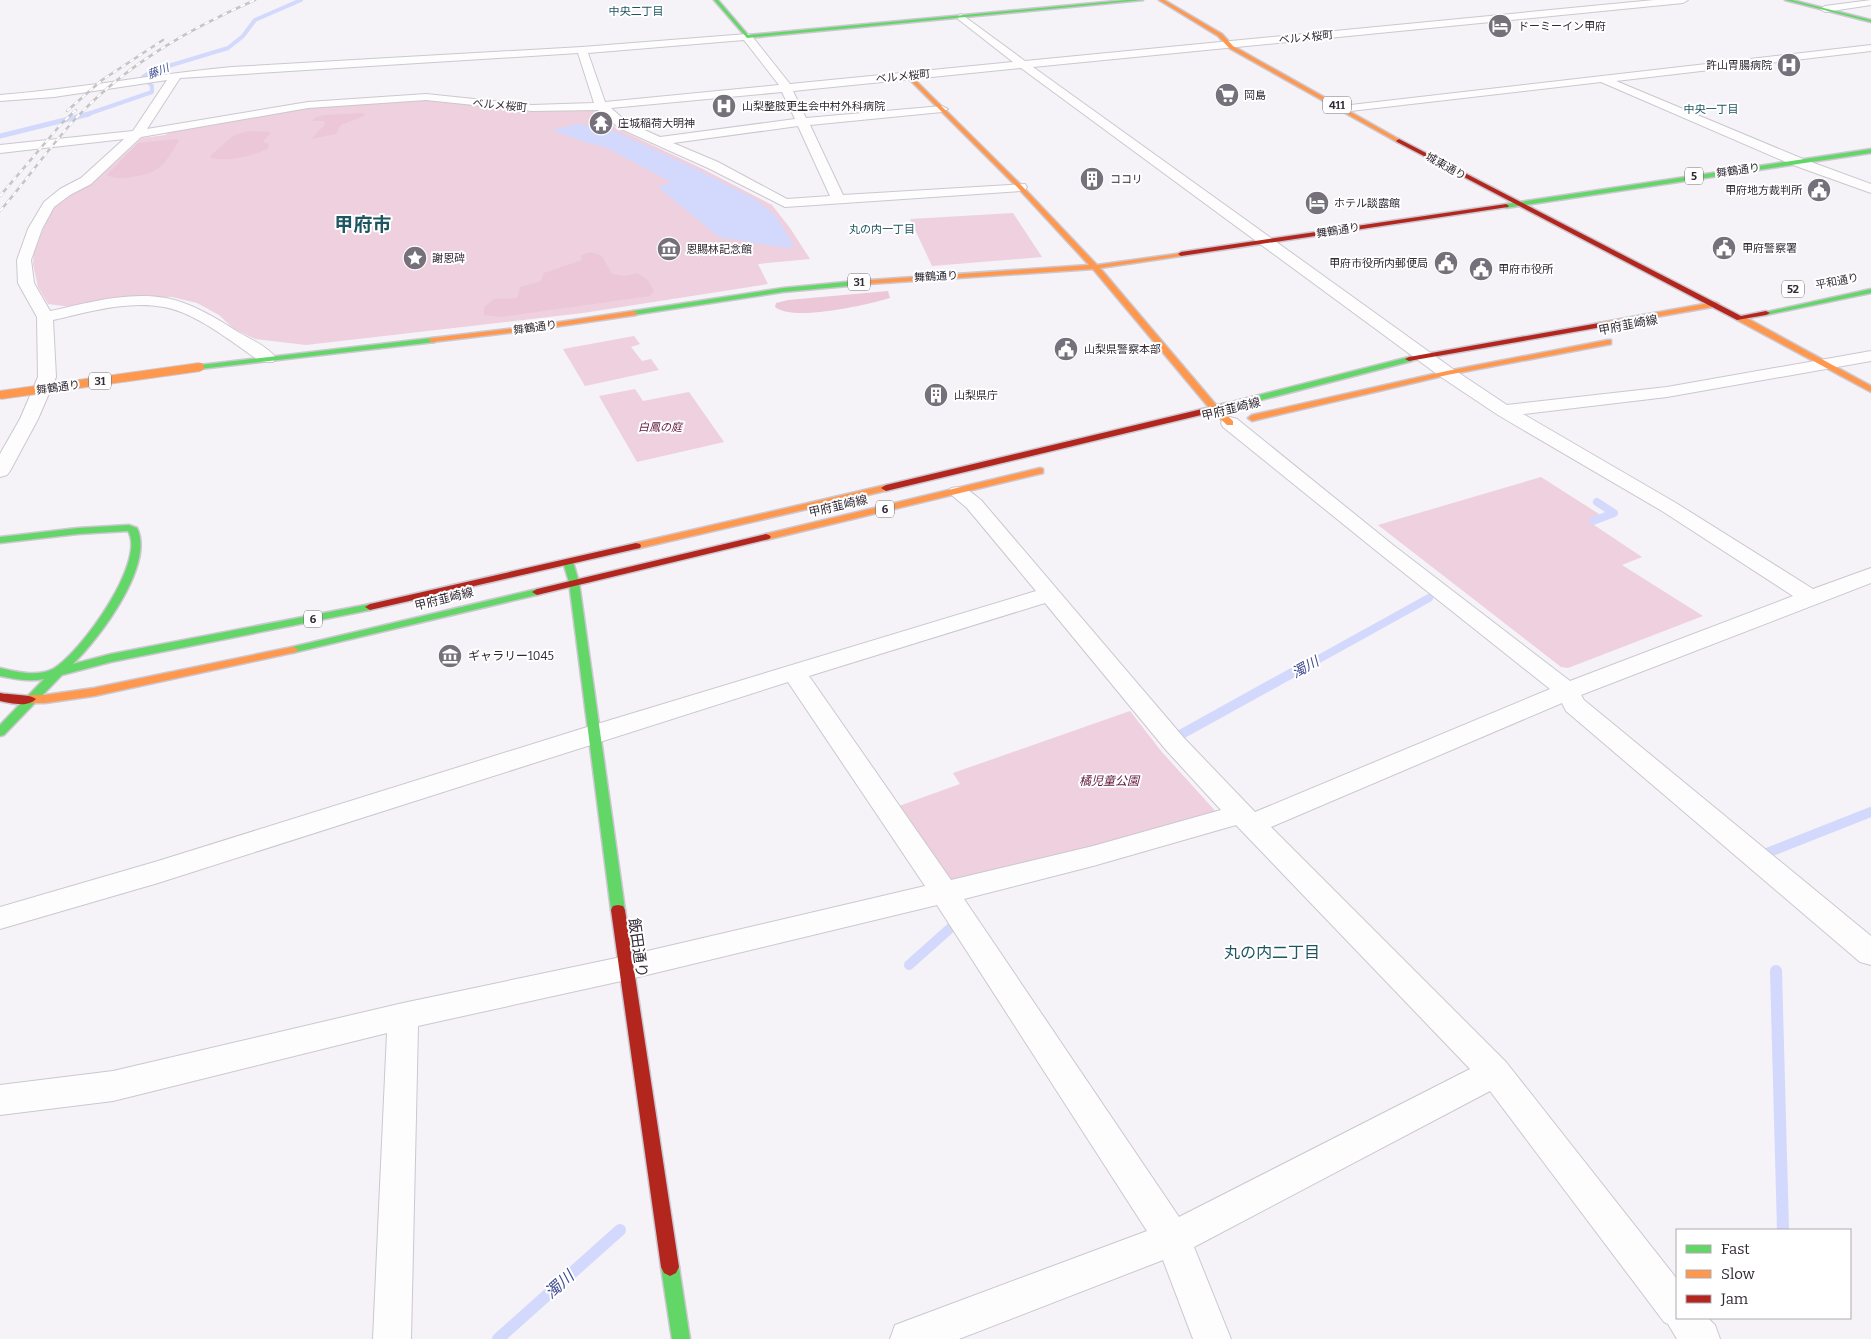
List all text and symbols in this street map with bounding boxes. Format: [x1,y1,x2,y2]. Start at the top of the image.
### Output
district label: 中央二丁目 [609,5,664,18]
hotel icon: ドーミーイン甲府 [1487,13,1513,39]
place label: ドーミーイン甲府 [1518,20,1606,33]
street label: ベルメ桜町 [1278,28,1334,47]
hospital icon: 許山胃腸病院 [1776,52,1802,78]
place label: 許山胃腸病院 [1706,59,1772,72]
water label: 藤川 [146,61,172,82]
street label: ベルメ桜町 [875,67,931,86]
supermarket icon: 岡島 [1214,82,1240,108]
place label: 岡島 [1244,89,1266,102]
hospital icon: 山梨整肢更生会中村外科病院 [711,93,737,119]
road number: 411 [1323,96,1351,114]
street label: ベルメ桜町 [472,97,528,114]
place label: 山梨整肢更生会中村外科病院 [742,100,885,113]
district label: 中央一丁目 [1684,103,1739,116]
temple icon: 庄城稲荷大明神 [588,110,614,136]
place label: 庄城稲荷大明神 [618,117,695,130]
street label: 城東通り [1423,150,1468,183]
street label: 舞鶴通り [1715,161,1761,180]
building icon: ココリ [1079,166,1105,192]
road number: 5 [1685,168,1703,185]
place label: ココリ [1110,173,1143,186]
public building icon: 甲府地方裁判所 [1806,177,1832,203]
place label: 甲府地方裁判所 [1725,184,1803,197]
hotel icon: ホテル談露館 [1304,190,1330,216]
place label: ホテル談露館 [1334,197,1400,210]
district label: 甲府市 [334,213,392,236]
street label: 舞鶴通り [1315,221,1361,240]
district label: 丸の内一丁目 [849,223,915,236]
public building icon: 甲府警察署 [1711,235,1737,261]
museum icon: 恩賜林記念館 [656,236,682,262]
place label: 甲府警察署 [1742,242,1797,255]
place label: 恩賜林記念館 [686,243,752,256]
place icon: 謝恩碑 [402,245,428,271]
public building icon: 甲府市役所内郵便局 [1433,250,1459,276]
place label: 謝恩碑 [432,252,465,265]
public building icon: 甲府市役所 [1468,256,1494,282]
place label: 甲府市役所内郵便局 [1329,257,1428,270]
place label: 甲府市役所 [1498,263,1554,276]
street label: 舞鶴通り [914,269,958,284]
street label: 平和通り [1814,271,1860,292]
road number: 31 [848,274,870,290]
road number: 52 [1782,280,1804,298]
street label: 甲府韮崎線 [1597,312,1659,338]
street label: 舞鶴通り [512,318,558,337]
public building icon: 山梨県警察本部 [1053,336,1079,362]
place label: 山梨県警察本部 [1084,343,1161,356]
road number: 31 [89,372,111,390]
street label: 舞鶴通り [35,378,81,397]
building icon: 山梨県庁 [923,382,949,408]
place label: 山梨県庁 [954,389,998,402]
street label: 甲府韮崎線 [1200,395,1262,423]
park label: 白鳳の庭 [638,421,684,434]
street label: 甲府韮崎線 [807,492,869,520]
road number: 6 [876,500,894,518]
street label: 甲府韮崎線 [413,585,475,613]
road number: 6 [304,610,322,628]
museum icon: ギャラリー1045 [437,643,463,669]
place label: ギャラリー1045 [468,649,554,663]
water label: 濁川 [1289,652,1323,682]
park label: 橘児童公園 [1079,774,1141,788]
street label: 飯田通り [625,917,651,979]
district label: 丸の内二丁目 [1224,943,1320,962]
legend [1676,1229,1851,1319]
text: Fast [1721,1240,1750,1258]
water label: 濁川 [541,1265,579,1302]
text: Slow [1721,1265,1756,1283]
text: Jam [1720,1290,1749,1308]

